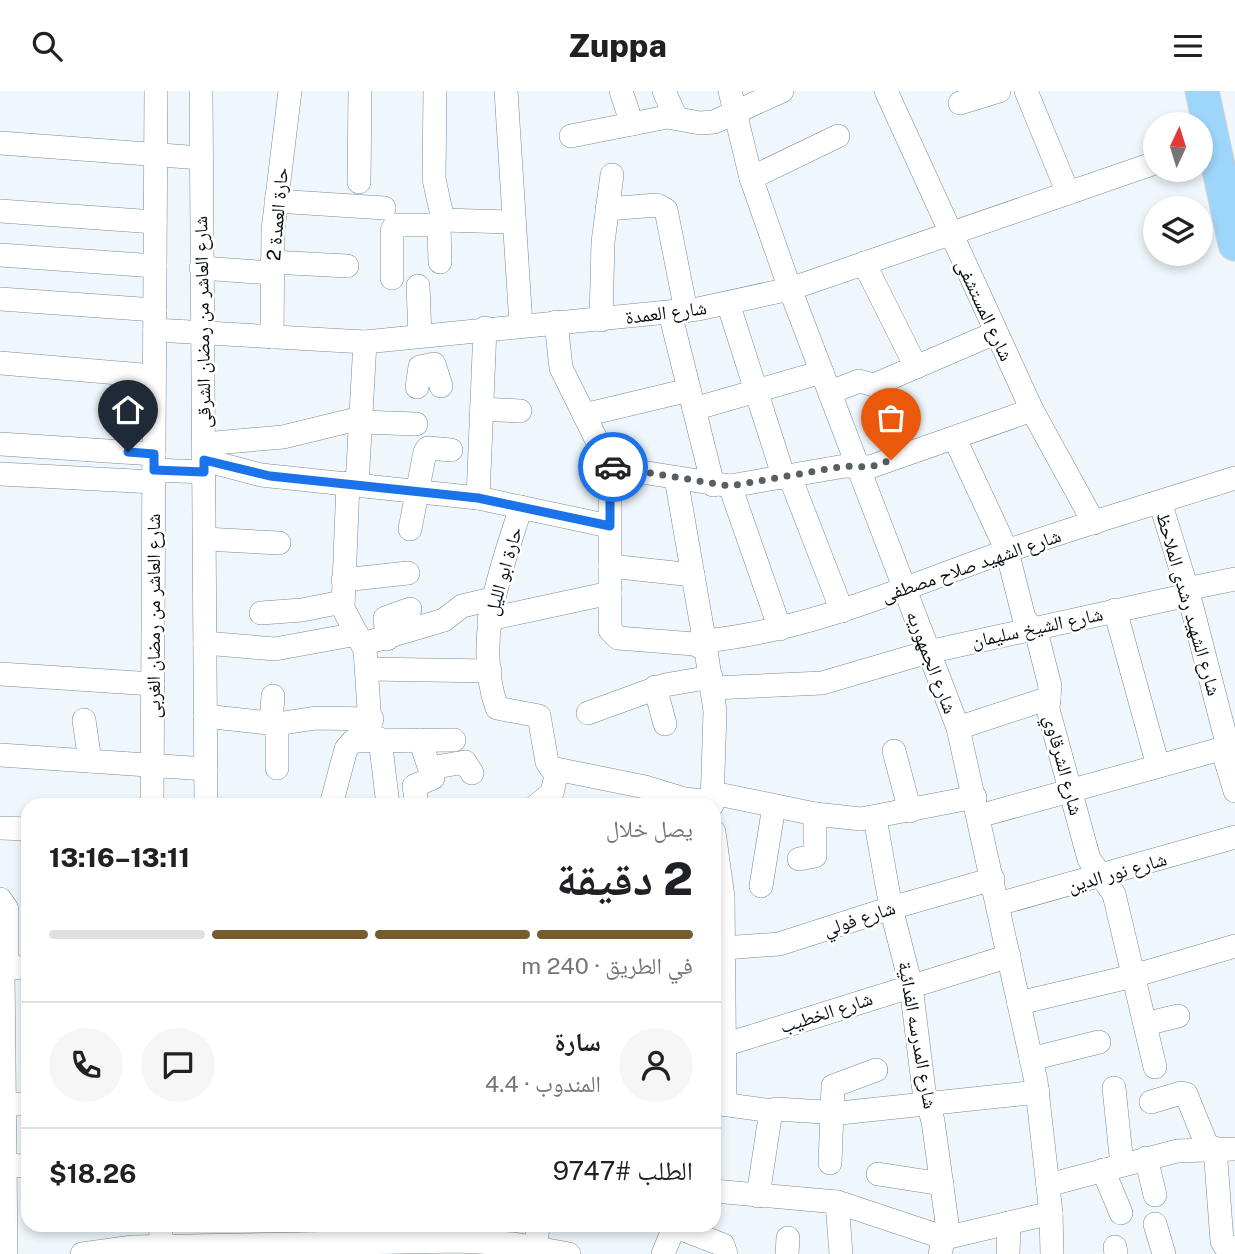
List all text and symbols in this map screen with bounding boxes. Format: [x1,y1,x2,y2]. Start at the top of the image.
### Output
icon: search [28,27,66,65]
text: Zuppa [568,27,667,64]
icon: menu [1169,27,1207,65]
north arrow [1143,112,1213,182]
map controls [1143,112,1213,266]
street label: حارة العمدة 2 [262,166,293,262]
button: layers [1143,196,1213,266]
street label: شارع العاشر من رمضان الشرقى [189,216,216,428]
street label: شارع المستشفى [951,256,1018,365]
street label: شارع العمدة [624,296,708,329]
pin [98,380,158,452]
pin [861,388,921,460]
icon: home [109,391,147,429]
icon: bag [872,399,910,437]
courier [578,432,648,502]
icon: car [594,448,632,486]
street label: شارع الشهيد رشدى الملاحظ [1151,510,1226,698]
street label: شارع العاشر من رمضان الغربى [142,514,165,718]
street label: حارة ابو الليل [480,524,527,618]
street label: شارع الشهيد صلاح مصطفى [878,524,1064,607]
street label: شارع الشيخ سليمان [969,602,1105,654]
street label: شارع الجمهوريه [901,607,962,717]
street label: شارع الشرقاوي [1035,712,1088,819]
text: يصل خلال [606,815,693,842]
text: 13:11–13:16 [49,842,190,873]
street label: شارع نور الدين [1065,847,1169,898]
text: 2 دقيقة [556,851,693,905]
street label: شارع فولي [820,896,899,945]
text: في الطريق · 240 m [521,952,693,979]
street label: شارع المدرسه الفدائية [893,960,942,1111]
street label: شارع الخطيب [777,987,875,1038]
text: سارة [554,1026,601,1057]
button: phone [49,1028,123,1102]
button: chat [141,1028,215,1102]
button: person [619,1028,693,1102]
text: المندوب · 4.4 [485,1070,601,1097]
text: الطلب #9747 [553,1155,693,1186]
text: $18.26 [49,1158,136,1189]

